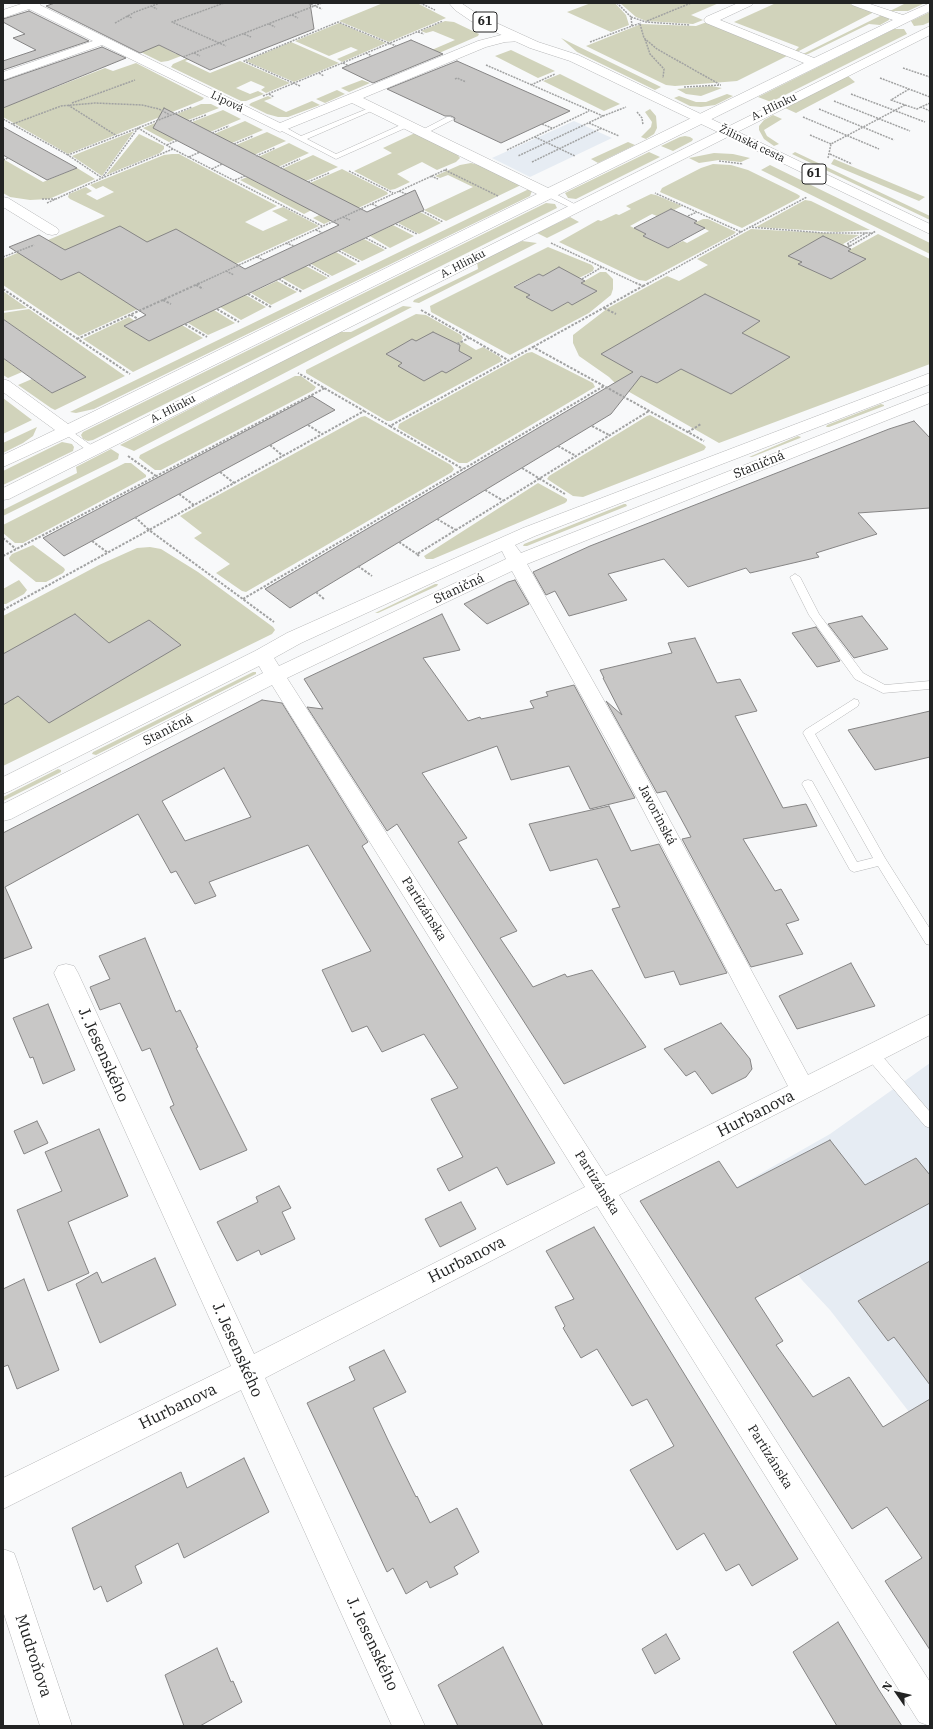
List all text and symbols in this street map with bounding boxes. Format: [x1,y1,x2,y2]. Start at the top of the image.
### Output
road number: 61 [473,12,497,32]
street label: Lipová [209,88,245,116]
street label: A. Hlinku [749,90,799,124]
street label: Žilinská cesta [717,122,787,166]
road number: 61 [802,164,826,184]
street label: A. Hlinku [438,247,488,281]
street label: A. Hlinku [148,392,198,426]
street label: Staničná [731,448,787,482]
street label: Staničná [431,571,487,607]
street label: Staničná [140,711,196,749]
street label: Javorinská [635,782,679,848]
street label: Partizánska [398,874,450,944]
street label: J. Jesenského [74,1005,132,1105]
street label: Hurbanova [714,1086,798,1142]
street label: Partizánska [571,1148,623,1218]
street label: Hurbanova [425,1232,509,1288]
street label: J. Jesenského [208,1300,266,1400]
street label: Hurbanova [136,1380,220,1434]
street label: Partizánska [744,1422,796,1492]
street label: J. Jesenského [342,1594,402,1694]
street label: Mudroňova [11,1612,55,1700]
north arrow [877,1673,917,1713]
text: N [879,1679,895,1694]

